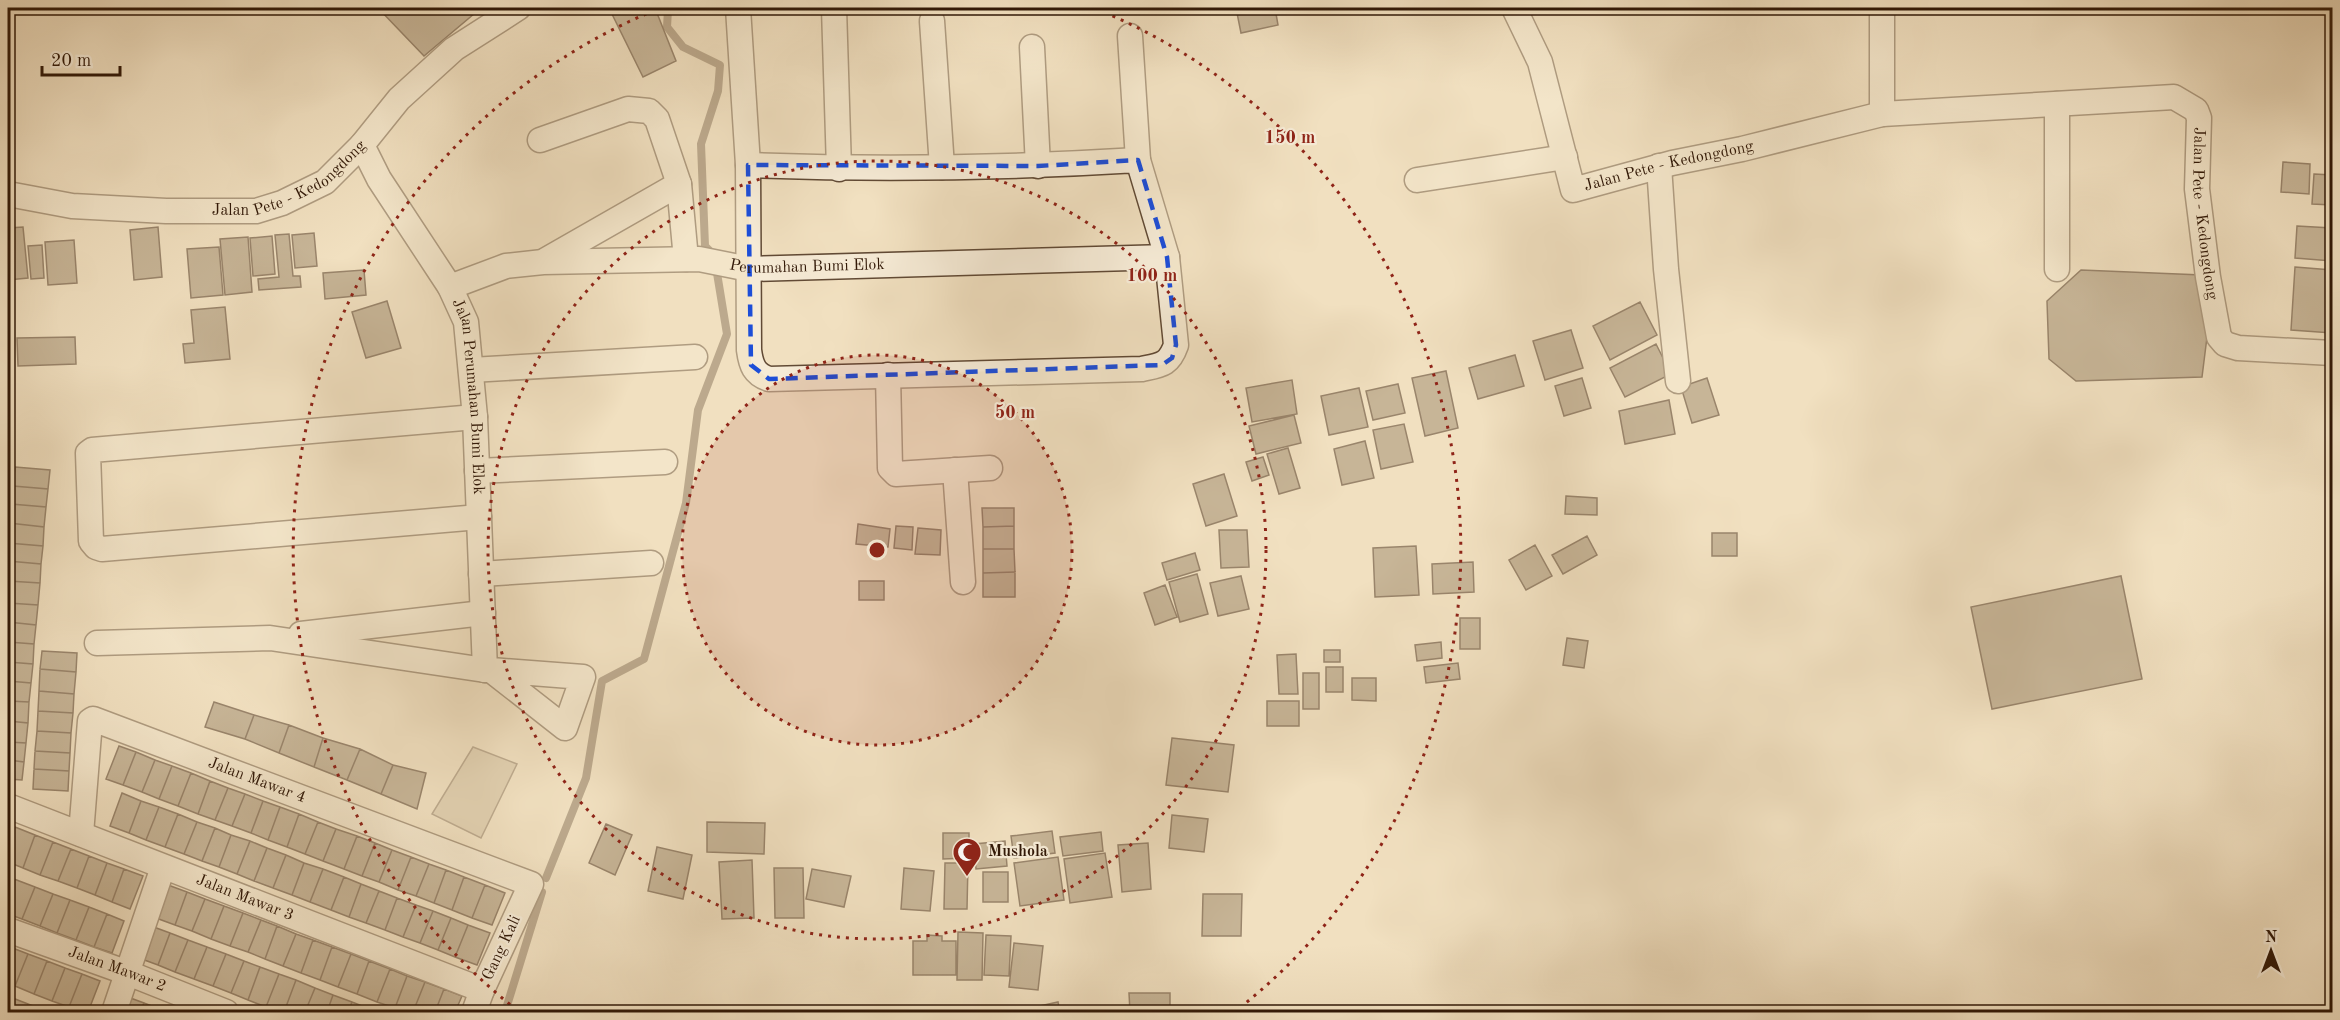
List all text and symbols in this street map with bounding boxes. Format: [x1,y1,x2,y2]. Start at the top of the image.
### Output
scale bar [42,39,120,77]
text: 20 m [51,52,91,70]
street label: Jalan Pete - Kedongdong [2189,127,2220,302]
text: 150 m [1265,129,1315,147]
street label: Jalan Pete - Kedongdong [212,137,370,219]
street label: Jalan Pete - Kedongdong [1582,138,1756,195]
street label: Perumahan Bumi Elok [728,257,885,277]
text: 100 m [1127,267,1177,285]
street label: Jalan Perumahan Bumi Elok [449,296,486,495]
text: 50 m [995,404,1035,422]
centre of rings [867,540,887,560]
street label: Jalan Mawar 4 [206,755,308,806]
mosque icon: Mushola [951,836,983,878]
place label: Mushola [988,844,1048,860]
street label: Jalan Mawar 3 [194,872,296,924]
street label: Gang Kali [480,913,524,983]
north arrow [2241,921,2301,981]
text: N [2265,930,2278,946]
street label: Jalan Mawar 2 [66,944,168,995]

